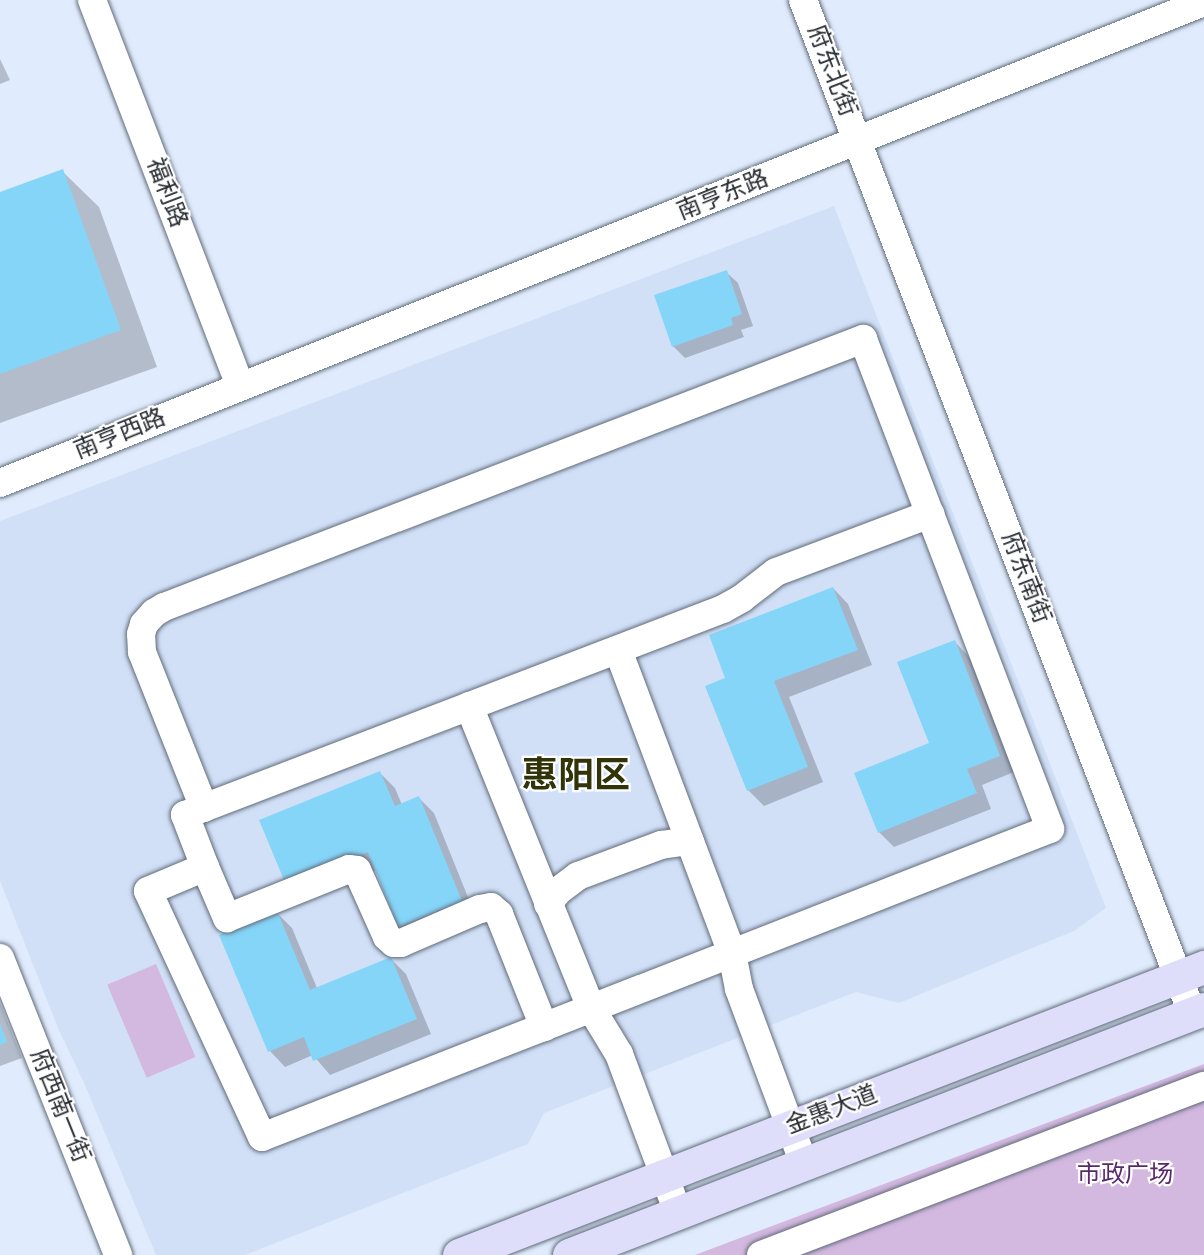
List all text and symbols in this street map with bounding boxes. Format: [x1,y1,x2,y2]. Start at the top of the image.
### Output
street label: 府东北街 [800,21,862,121]
street label: 福利路 [140,154,192,232]
street label: 南亨东路 [673,165,773,227]
street label: 南亨西路 [70,404,170,466]
street label: 府东南街 [994,528,1056,628]
district label: 惠阳区 [522,755,630,799]
street label: 府西南一街 [23,1045,95,1167]
street label: 金惠大道 [782,1080,882,1142]
park label: 市政广场 [1077,1162,1173,1190]

